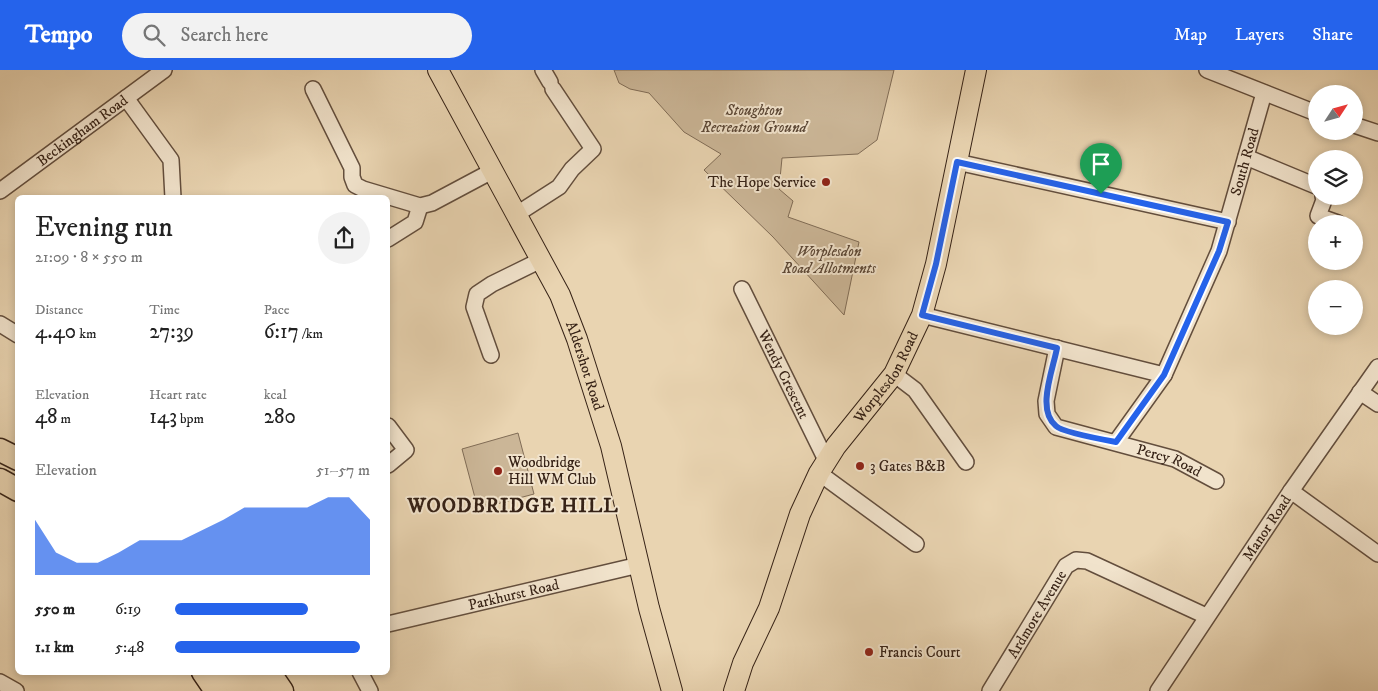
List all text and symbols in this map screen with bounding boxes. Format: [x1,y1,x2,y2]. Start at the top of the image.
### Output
search box [122,13,472,58]
text: Tempo [25,20,92,50]
icon: search [140,21,168,49]
text: Search here [180,24,268,47]
text: Map [1174,24,1207,46]
text: Layers [1235,24,1284,46]
text: Share [1312,24,1353,46]
north arrow [1308,85,1362,140]
map controls [1308,85,1363,335]
street label: Beckingham Road [33,90,132,170]
park label: Stoughton Recreation Ground [700,101,810,137]
street label: South Road [1226,125,1263,198]
pin [1080,143,1122,194]
icon: arrive [1087,150,1115,178]
button: layers [1308,150,1363,205]
place label: The Hope Service [708,173,816,192]
marker: The Hope Service [820,176,832,188]
text: Evening run [35,210,173,245]
button: share [318,212,370,264]
button: + [1308,215,1363,270]
park label: Worplesdon Road Allotments [781,242,876,278]
text: 21:09 · 8 × 550 m [35,247,143,267]
button: − [1308,280,1363,335]
text: Distance [35,301,83,319]
text: Time [149,301,180,319]
text: Pace [264,301,290,319]
street label: Aldershot Road [561,318,609,413]
text: 4.40 [35,319,76,345]
text: 27:39 [149,319,194,345]
text: 6:17 [264,319,299,345]
text: km [76,325,97,343]
text: /km [299,325,323,343]
street label: Wendy Crescent [754,326,814,422]
street label: Worplesdon Road [848,328,923,427]
text: Elevation [35,386,89,404]
text: Heart rate [149,386,207,404]
text: kcal [264,386,287,404]
text: 48 [35,404,58,430]
text: 143 [149,404,177,430]
text: 280 [264,404,296,430]
text: m [58,410,71,428]
text: bpm [177,410,204,428]
street label: Percy Road [1135,440,1205,481]
place label: Woodbridge Hill WM Club [507,453,596,489]
place label: 3 Gates B&B [870,457,945,476]
text: Elevation [35,460,97,480]
text: 51–57 m [316,460,370,480]
marker: 3 Gates B&B [854,460,866,472]
marker: Woodbridge Hill WM Club [492,465,504,477]
street label: Manor Road [1238,491,1295,564]
district label: WOODBRIDGE HILL [406,494,619,519]
street label: Ardmore Avenue [1003,567,1071,662]
street label: Parkhurst Road [466,575,561,614]
text: 550 m [35,599,75,619]
text: 6:19 [115,599,141,619]
text: 1.1 km [35,637,74,657]
text: 5:48 [115,637,144,657]
place label: Francis Court [879,643,961,662]
marker: Francis Court [863,646,875,658]

